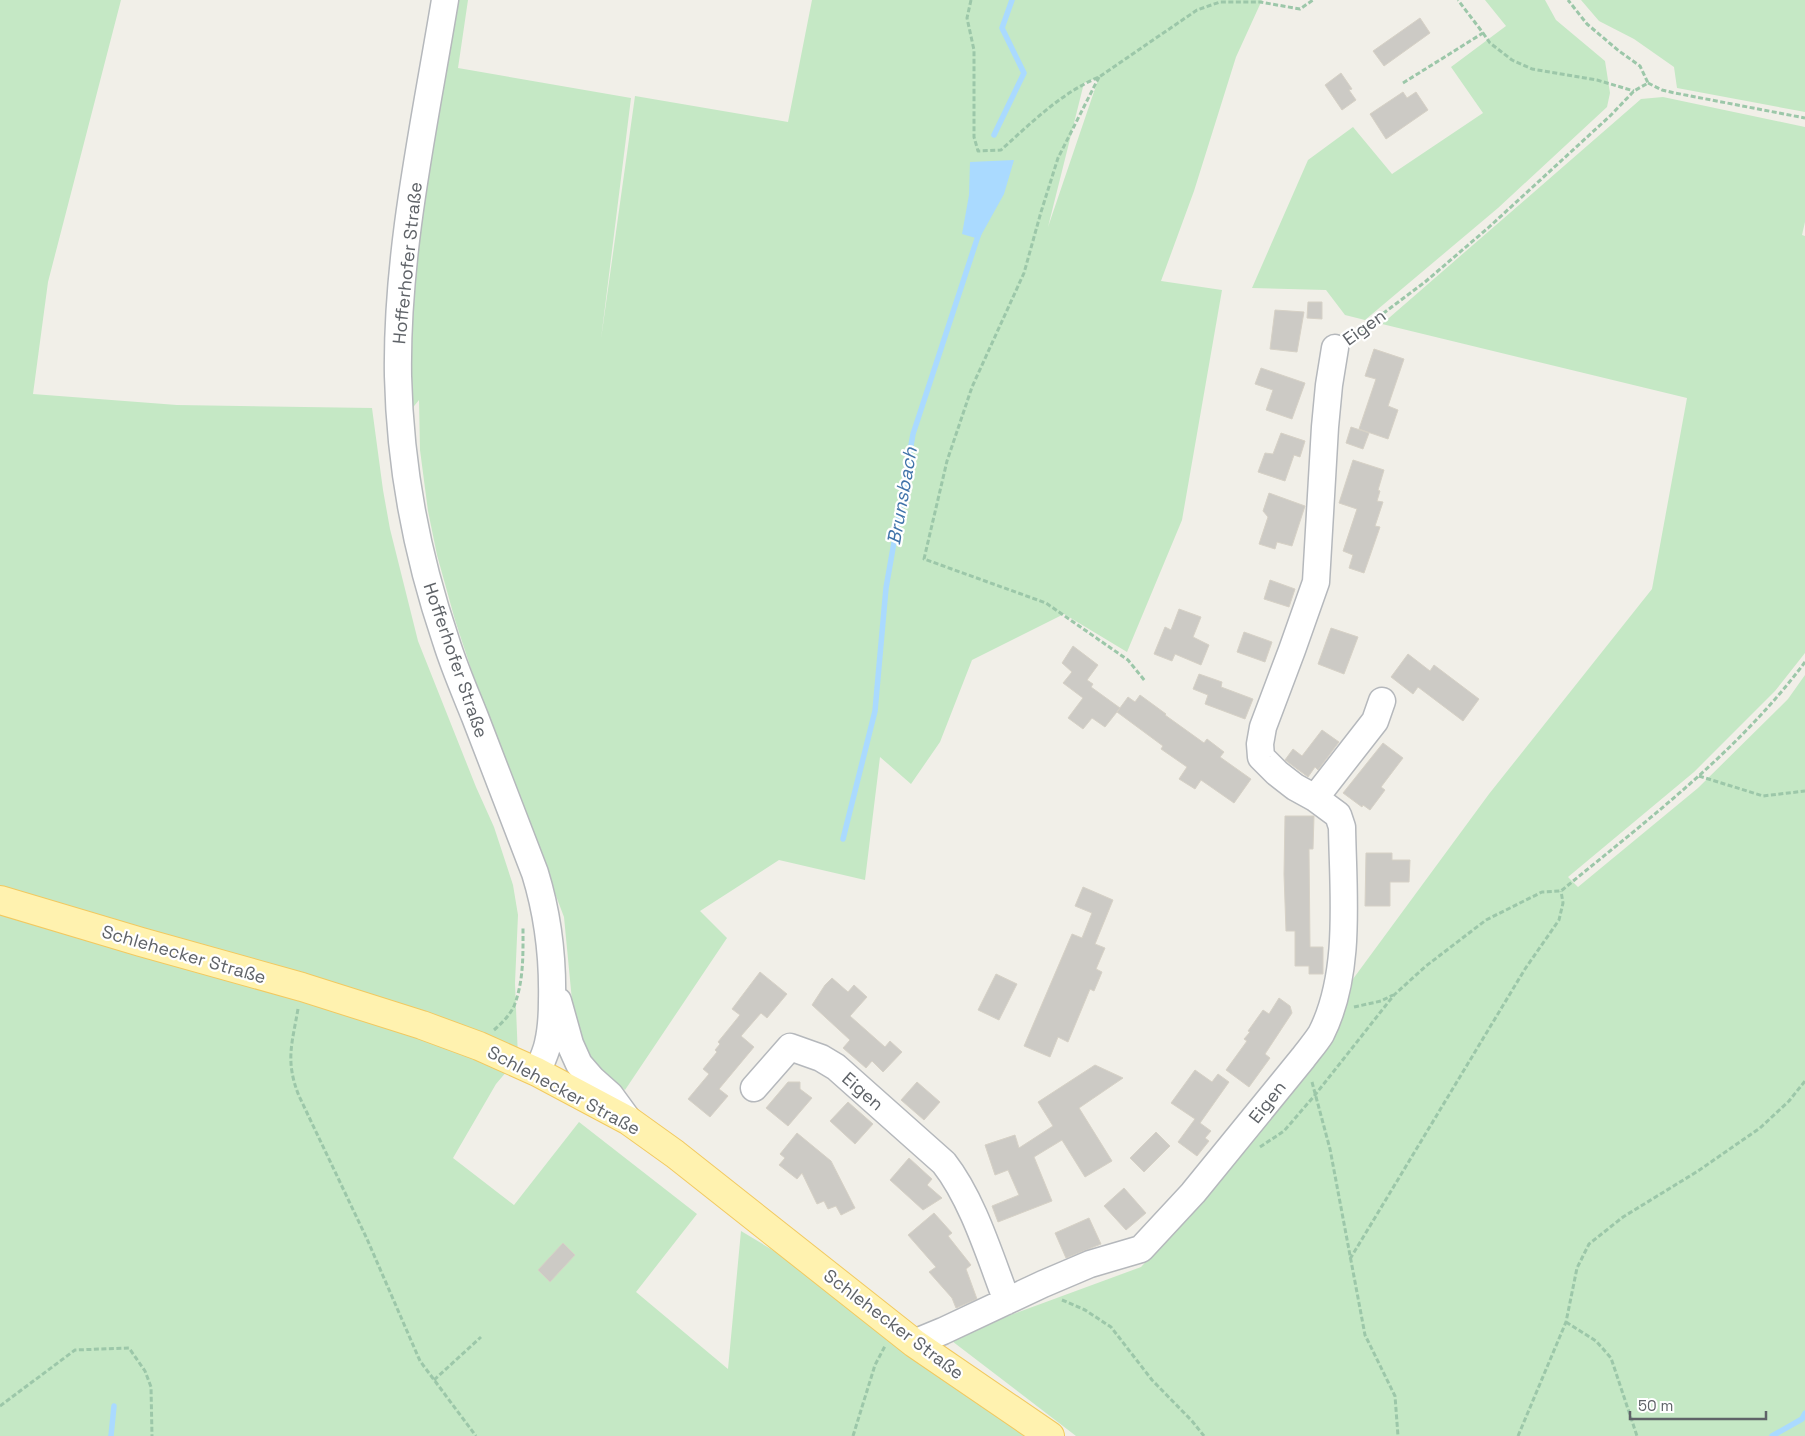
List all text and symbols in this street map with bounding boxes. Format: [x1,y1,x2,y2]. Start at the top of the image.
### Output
street label: Hofferhofer Straße [387,181,427,345]
street label: Eigen [1338,304,1390,350]
water label: Brunsbach [881,445,923,547]
street label: Hofferhofer Straße [419,579,493,741]
street label: Schlehecker Straße [99,920,269,988]
street label: Schlehecker Straße [484,1040,644,1140]
street label: Eigen [837,1067,889,1115]
street label: Eigen [1243,1076,1291,1128]
street label: Schlehecker Straße [819,1264,969,1384]
scale bar [1630,1388,1766,1420]
text: 50 m [1638,1396,1673,1415]

